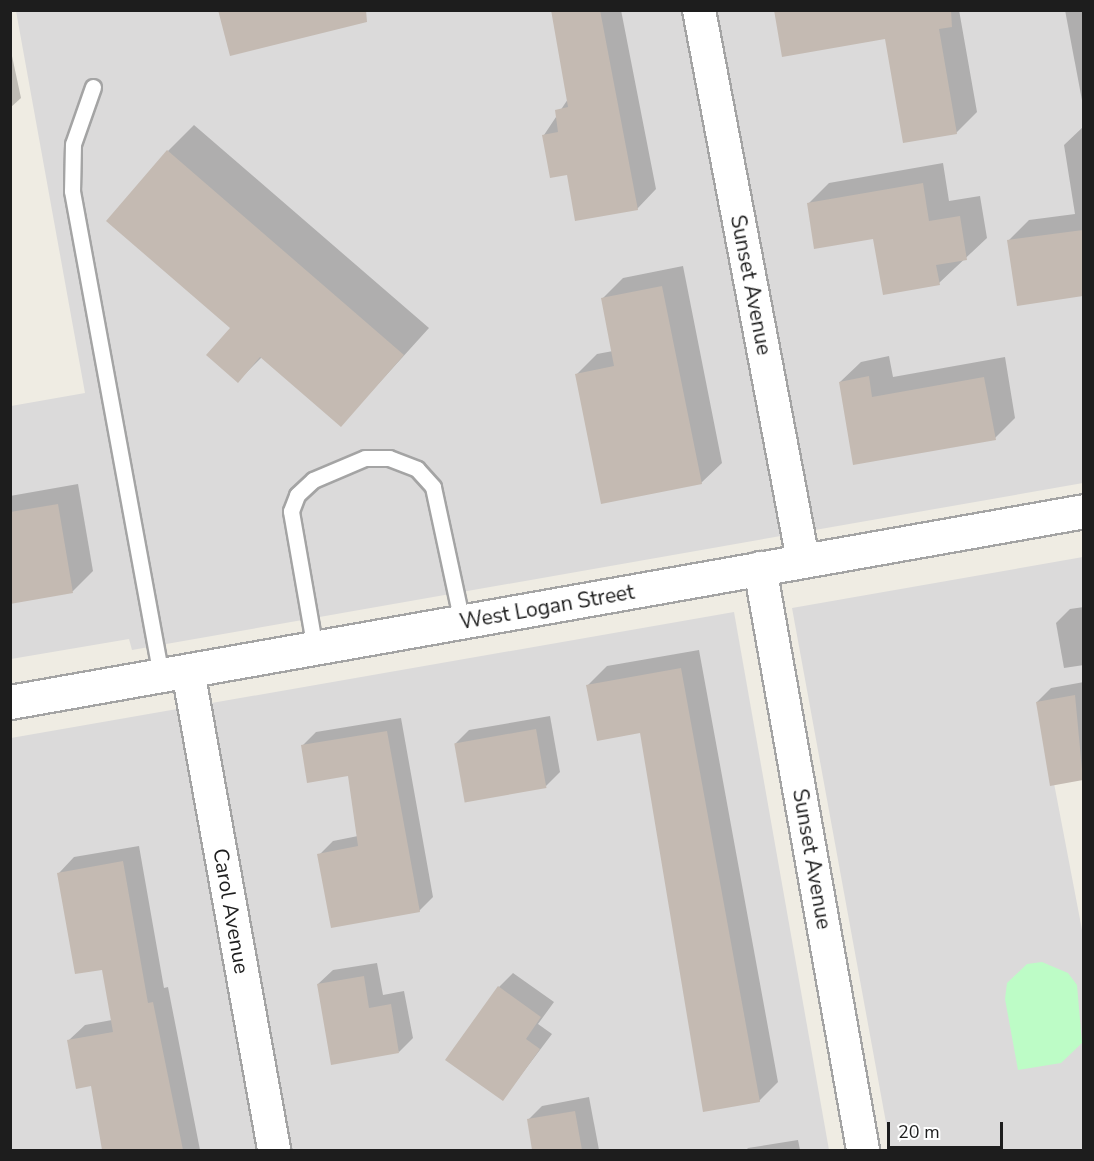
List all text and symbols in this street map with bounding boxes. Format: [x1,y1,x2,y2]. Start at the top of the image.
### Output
street label: Sunset Avenue [725,213,777,357]
street label: West Logan Street [458,579,636,635]
street label: Sunset Avenue [787,787,837,931]
street label: Carol Avenue [208,846,254,976]
scale bar [890,1110,1006,1148]
text: 20 m [898,1120,940,1144]

